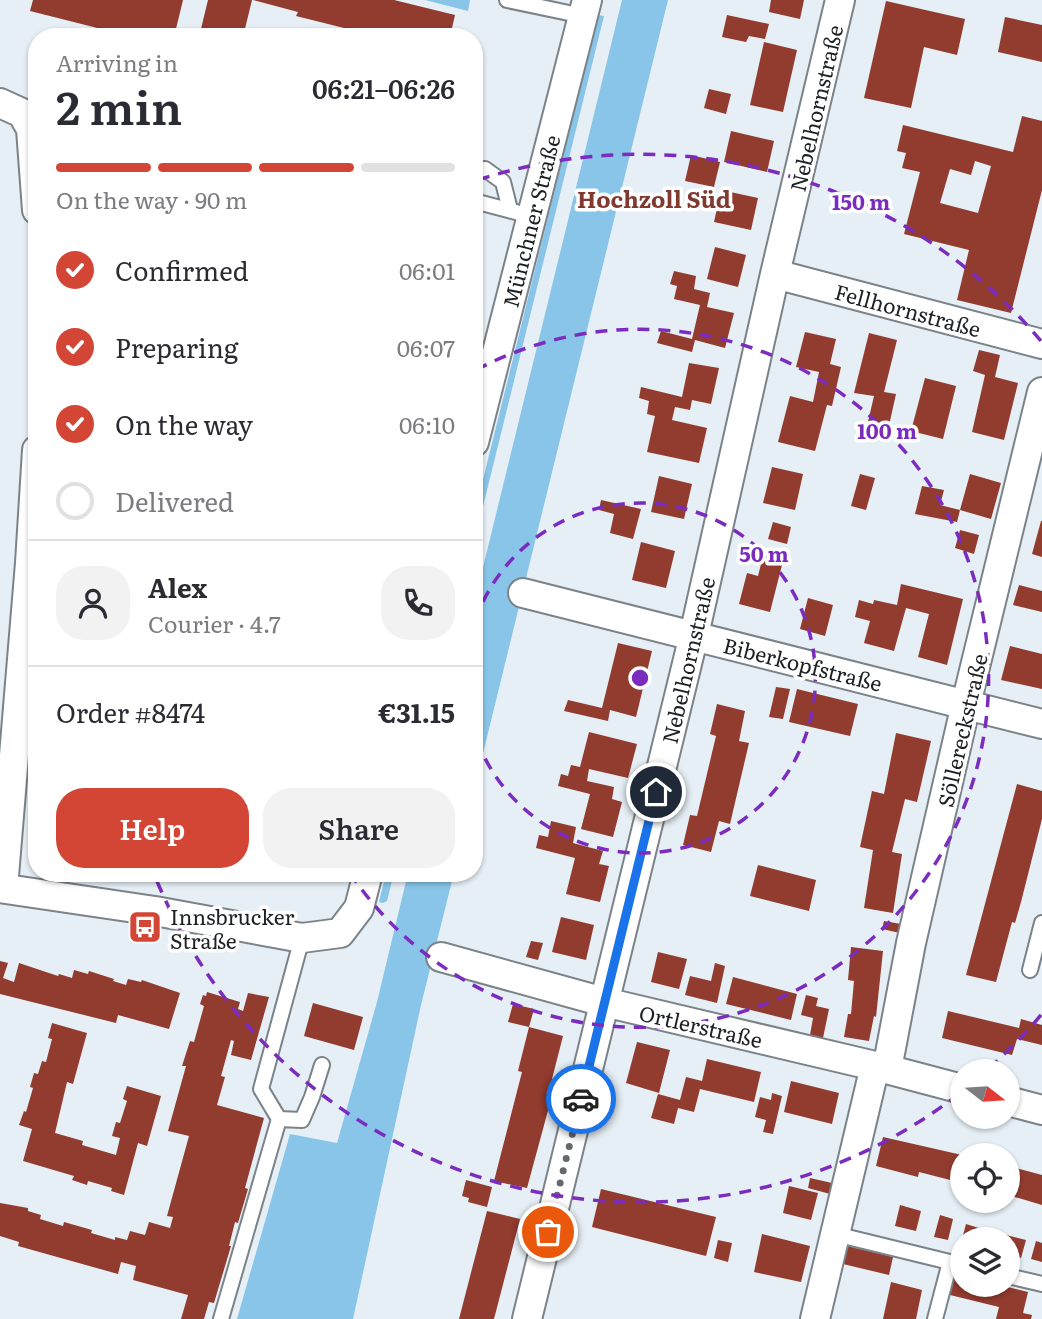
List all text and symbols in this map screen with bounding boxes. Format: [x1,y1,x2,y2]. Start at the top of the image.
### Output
street label: Nebelhornstraße [781,21,849,194]
text: Arriving in [56,45,178,79]
text: 06:21–06:26 [312,68,455,107]
text: 2 min [56,71,182,139]
street label: Münchner Straße [494,131,566,311]
district label: Hochzoll Süd [577,181,731,215]
text: On the way · 90 m [56,182,247,216]
text: 150 m [832,185,890,216]
text: Confirmed [115,250,249,289]
icon: check [56,251,94,289]
text: 06:01 [399,253,455,287]
street label: Fellhornstraße [832,275,985,343]
text: Preparing [115,327,238,366]
icon: check [56,328,94,366]
text: 06:07 [397,330,455,364]
text: On the way [115,404,253,443]
icon: check [56,405,94,443]
text: 06:10 [399,407,455,441]
text: 100 m [857,414,917,445]
text: Delivered [115,481,234,520]
text: 50 m [739,537,789,568]
button: person [56,566,130,640]
button: phone [381,566,455,640]
text: Alex [148,567,207,606]
street label: Nebelhornstraße [653,573,721,746]
text: Courier · 4.7 [148,606,281,640]
street label: Biberkopfstraße [720,628,886,698]
street label: Söllereckstraße [928,650,994,810]
centre of rings [628,666,652,690]
text: Order #8474 [56,692,205,731]
text: €31.15 [378,692,455,731]
pin [626,762,686,822]
icon: home [637,773,675,811]
button: Help [56,788,249,868]
button: Share [263,788,455,868]
place label: Innsbrucker Straße [170,900,294,955]
bus stop icon: Innsbrucker Straße [126,908,164,946]
street label: Ortlerstraße [636,996,766,1054]
north arrow [950,1059,1020,1129]
map controls [950,1059,1020,1297]
courier [546,1064,616,1134]
icon: car [562,1080,600,1118]
button: locate [950,1143,1020,1213]
pin [518,1202,578,1262]
icon: bag [529,1213,567,1251]
button: layers [950,1227,1020,1297]

